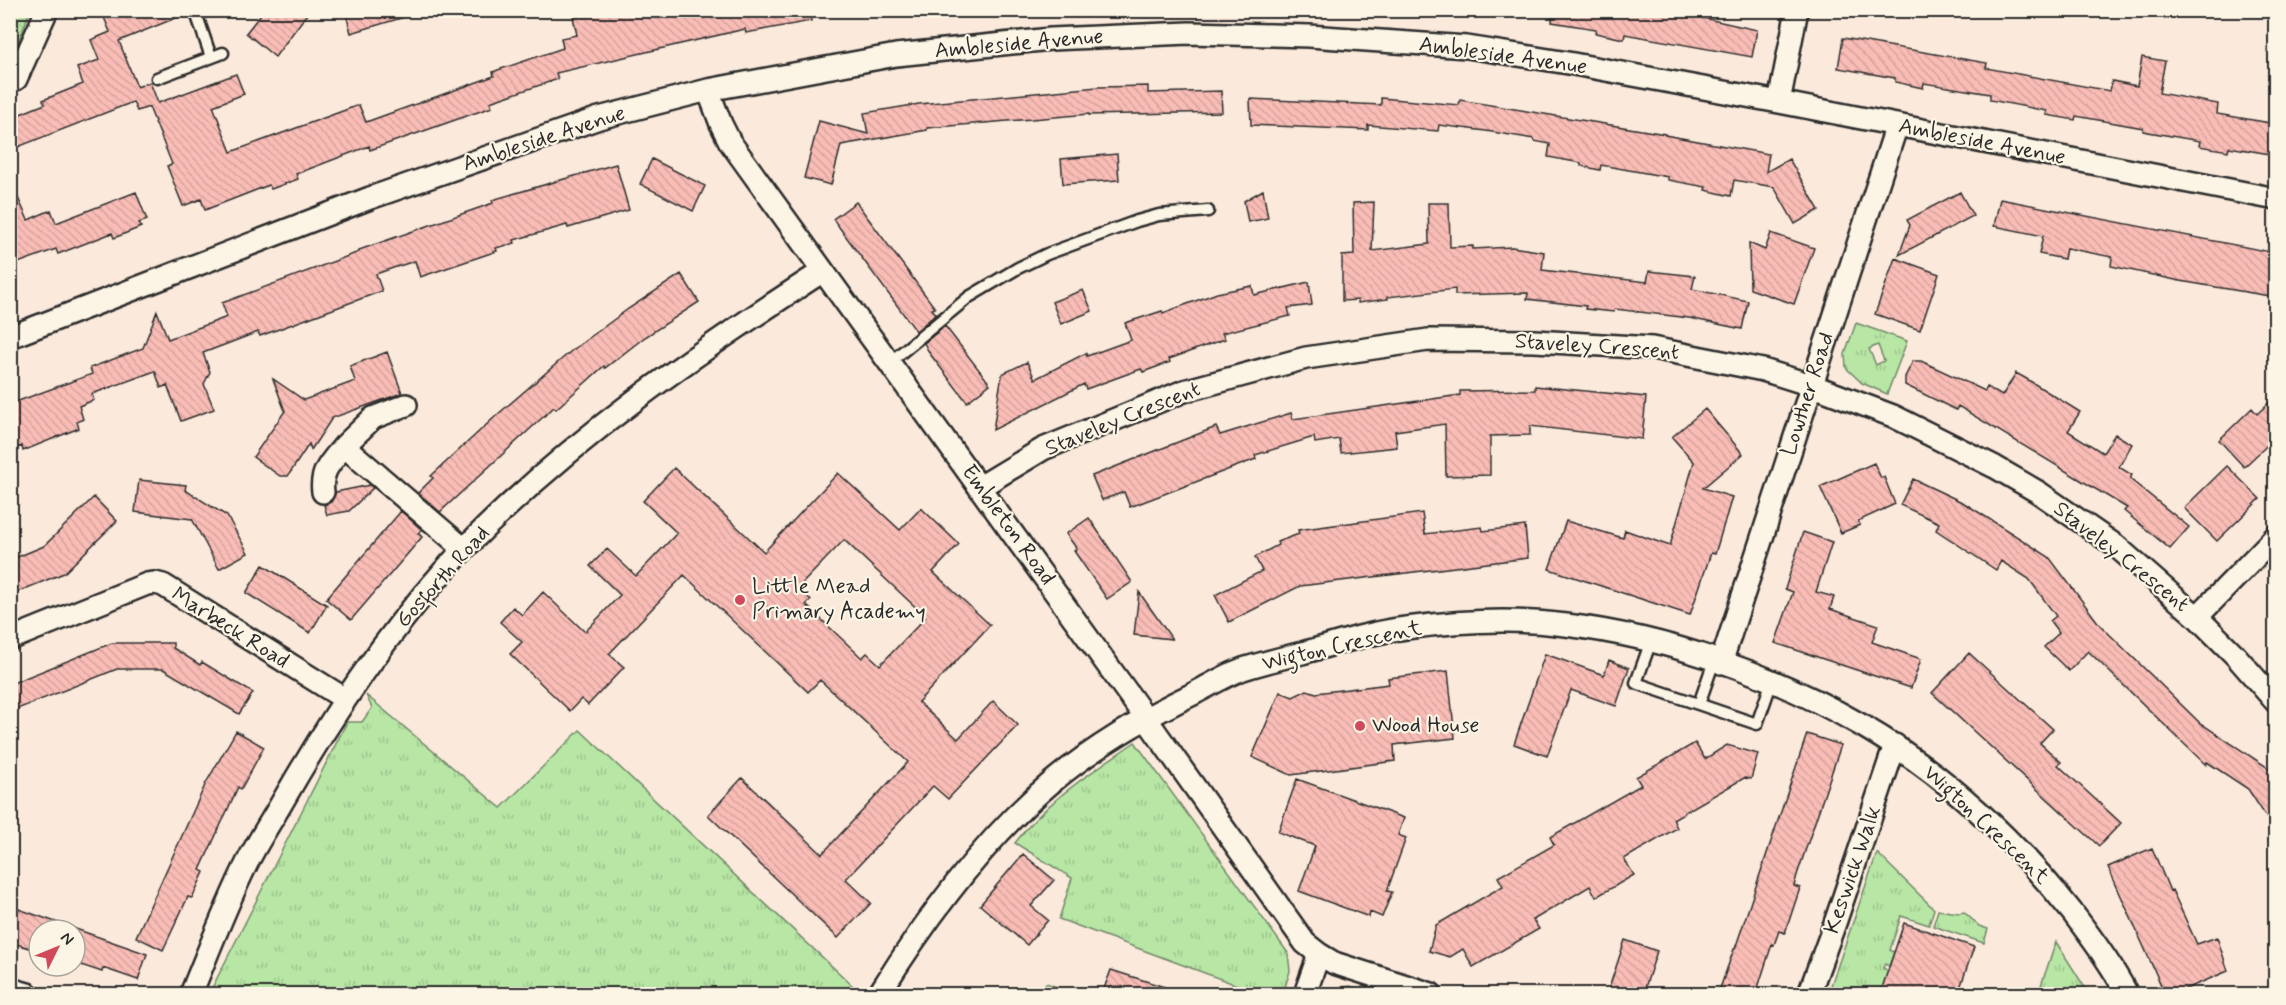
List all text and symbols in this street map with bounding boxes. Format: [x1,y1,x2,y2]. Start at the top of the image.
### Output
street label: Ambleside Avenue [933,23,1105,65]
street label: Ambleside Avenue [1417,30,1589,82]
street label: Ambleside Avenue [459,100,629,178]
street label: Ambleside Avenue [1896,112,2068,172]
street label: Staveley Crescent [1514,327,1680,367]
street label: Lowther Road [1775,329,1841,459]
street label: Staveley Crescent [1041,375,1205,463]
street label: Embleton Road [955,459,1061,591]
street label: Staveley Crescent [2047,495,2195,619]
street label: Gosforth Road [390,520,498,635]
place label: Little Mead Primary Academy [752,573,926,626]
street label: Marbeck Road [166,581,294,675]
marker: Little Mead Primary Academy [733,593,747,607]
street label: Wigton Crescent [1260,614,1425,681]
place label: Wood House [1372,712,1480,740]
marker: Wood House [1353,719,1367,733]
street label: Wigton Crescent [1915,759,2055,893]
street label: Keswick Walk [1818,802,1888,938]
north arrow [27,918,87,978]
text: N [56,928,78,950]

